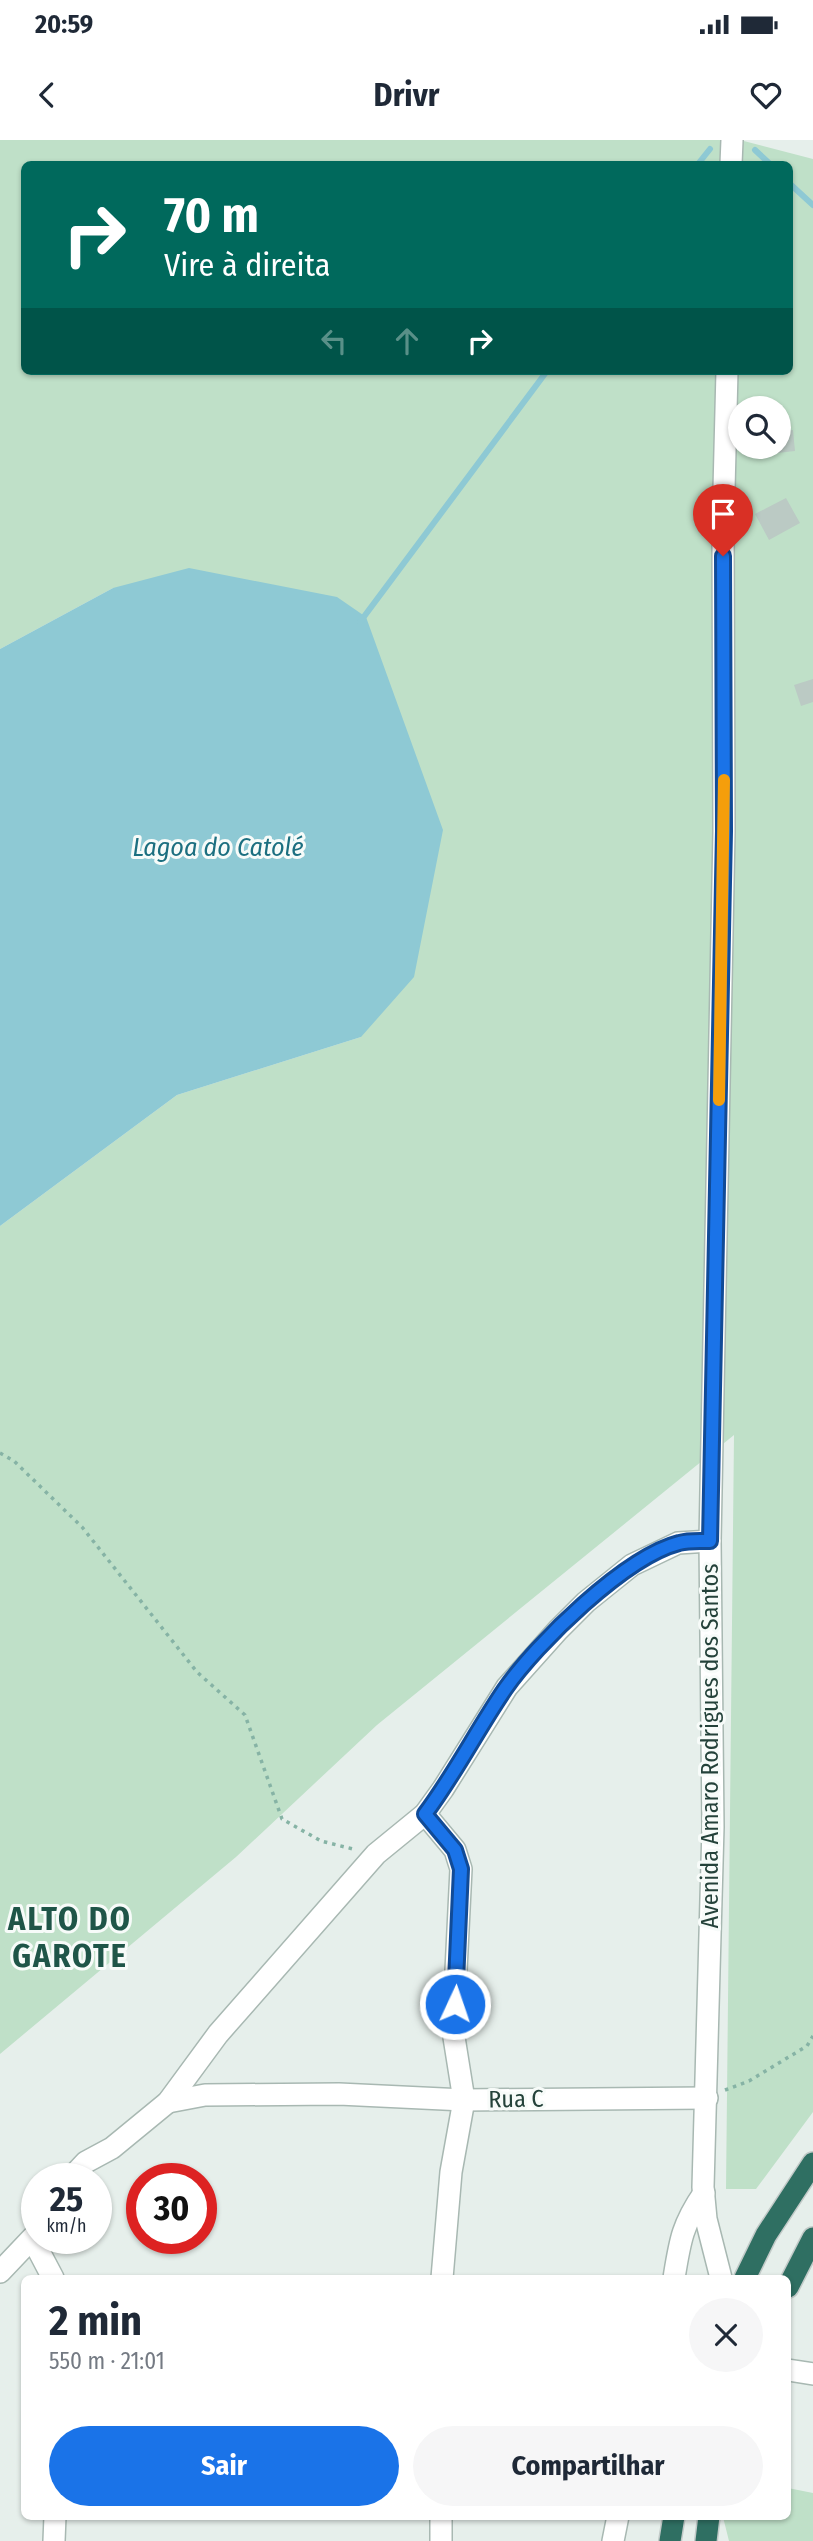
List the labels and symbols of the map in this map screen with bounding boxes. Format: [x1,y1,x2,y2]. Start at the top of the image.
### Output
pin [693,484,753,556]
water label: Lagoa do Catolé [132,832,304,863]
street label: Avenida Amaro Rodrigues dos Santos [696,1564,724,1928]
district label: ALTO DO GAROTE [7,1900,132,1975]
position arrow [418,1967,492,2041]
street label: Rua C [488,2085,544,2113]
speed limit sign: 30 [126,2163,217,2254]

